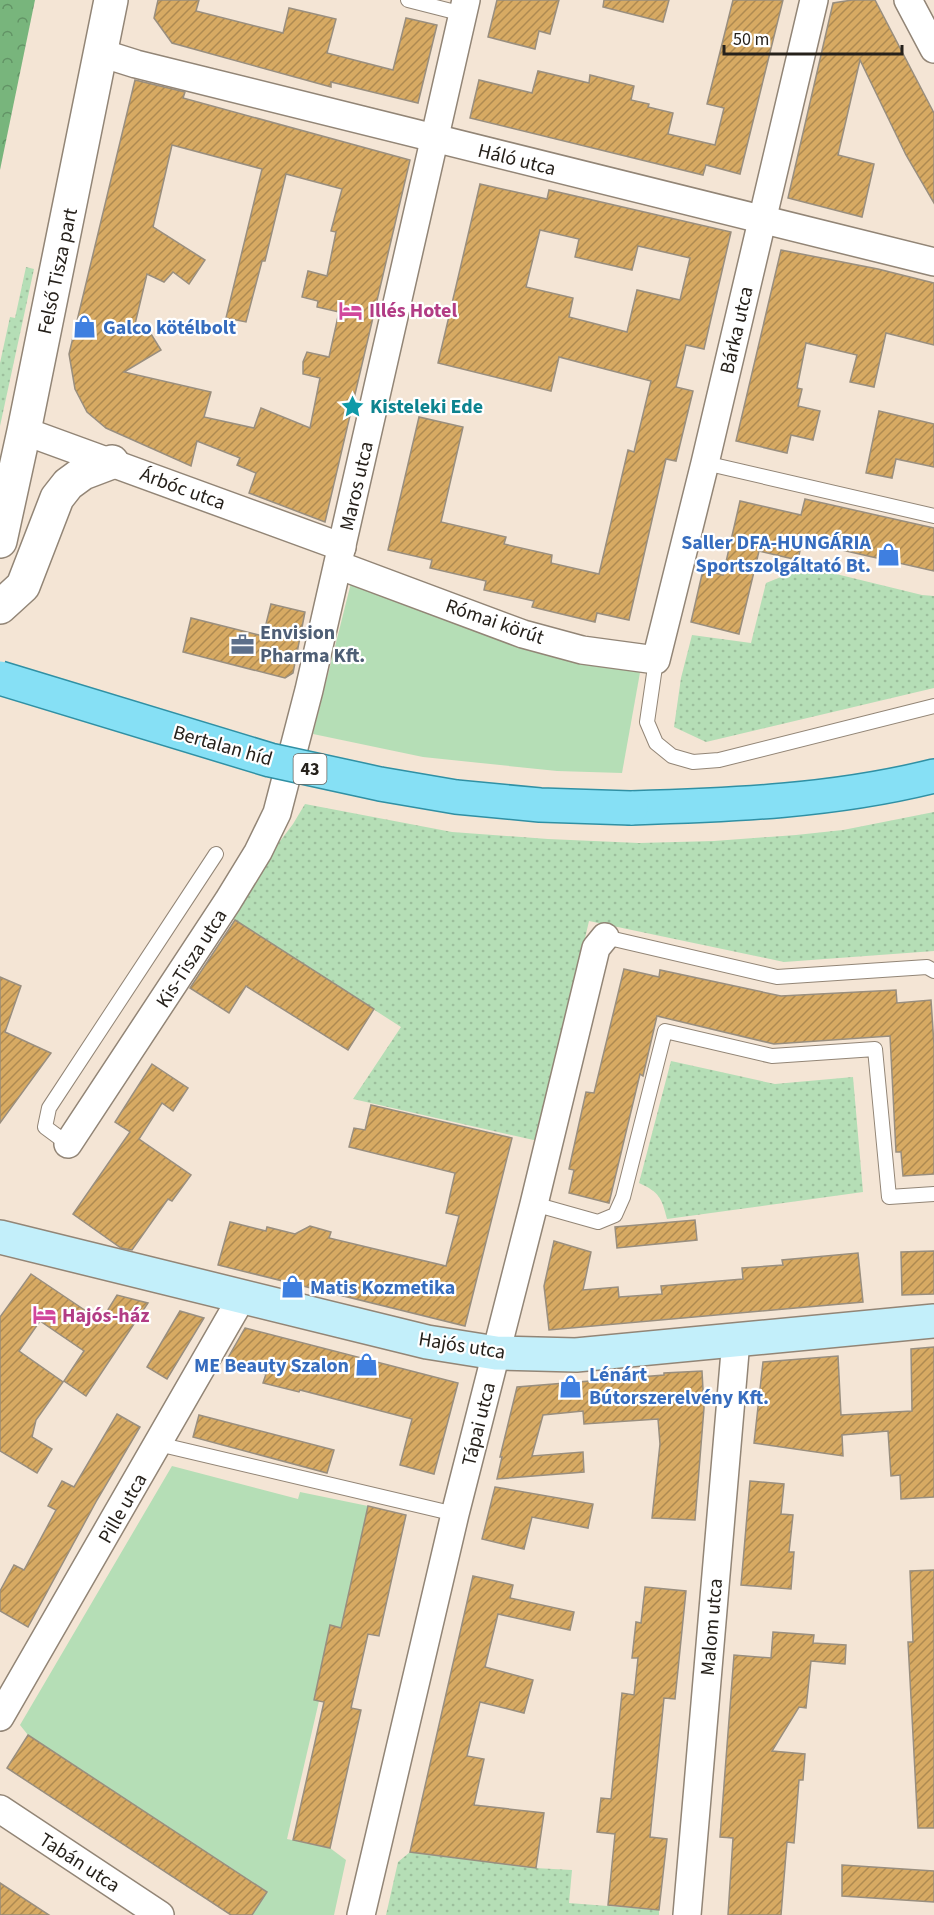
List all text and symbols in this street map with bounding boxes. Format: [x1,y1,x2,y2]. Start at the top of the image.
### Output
scale bar [724,18,902,56]
text: 50 m [733,27,769,52]
street label: Háló utca [475,137,559,183]
street label: Felső Tisza part [31,205,85,337]
street label: Bárka utca [713,284,761,377]
hotel icon: Illés Hotel [338,297,364,323]
place label: Illés Hotel [369,297,457,325]
shop icon: Galco kötélbolt [72,314,98,340]
place label: Galco kötélbolt [103,314,237,342]
place icon: Kisteleki Ede [339,393,365,419]
place label: Kisteleki Ede [370,393,483,421]
street label: Maros utca [333,439,381,534]
street label: Árbóc utca [136,461,229,517]
place label: Saller DFA-HUNGÁRIA Sportszolgáltató Bt. [681,529,872,580]
shop icon: Saller DFA-HUNGÁRIA Sportszolgáltató Bt. [876,541,902,567]
street label: Római körút [442,592,548,652]
place label: Envision Pharma Kft. [260,619,365,670]
office icon: Envision Pharma Kft. [229,631,255,657]
street label: Bertalan híd [170,718,276,773]
road number: 43 [294,754,326,784]
street label: Kis-Tisza utca [149,904,234,1014]
shop icon: Matis Kozmetika [279,1274,305,1300]
place label: Matis Kozmetika [310,1274,455,1302]
hotel icon: Hajós-ház [31,1302,57,1328]
place label: Hajós-ház [62,1302,149,1330]
street label: Hajós utca [416,1325,507,1367]
place label: ME Beauty Szalon [194,1352,349,1380]
shop icon: ME Beauty Szalon [354,1352,380,1378]
place label: Lénárt Bútorszerelvény Kft. [589,1361,769,1412]
shop icon: Lénárt Bútorszerelvény Kft. [558,1373,584,1399]
street label: Tápai utca [455,1379,503,1469]
street label: Pille utca [92,1468,154,1549]
street label: Malom utca [694,1577,730,1677]
street label: Tabán utca [33,1826,125,1900]

